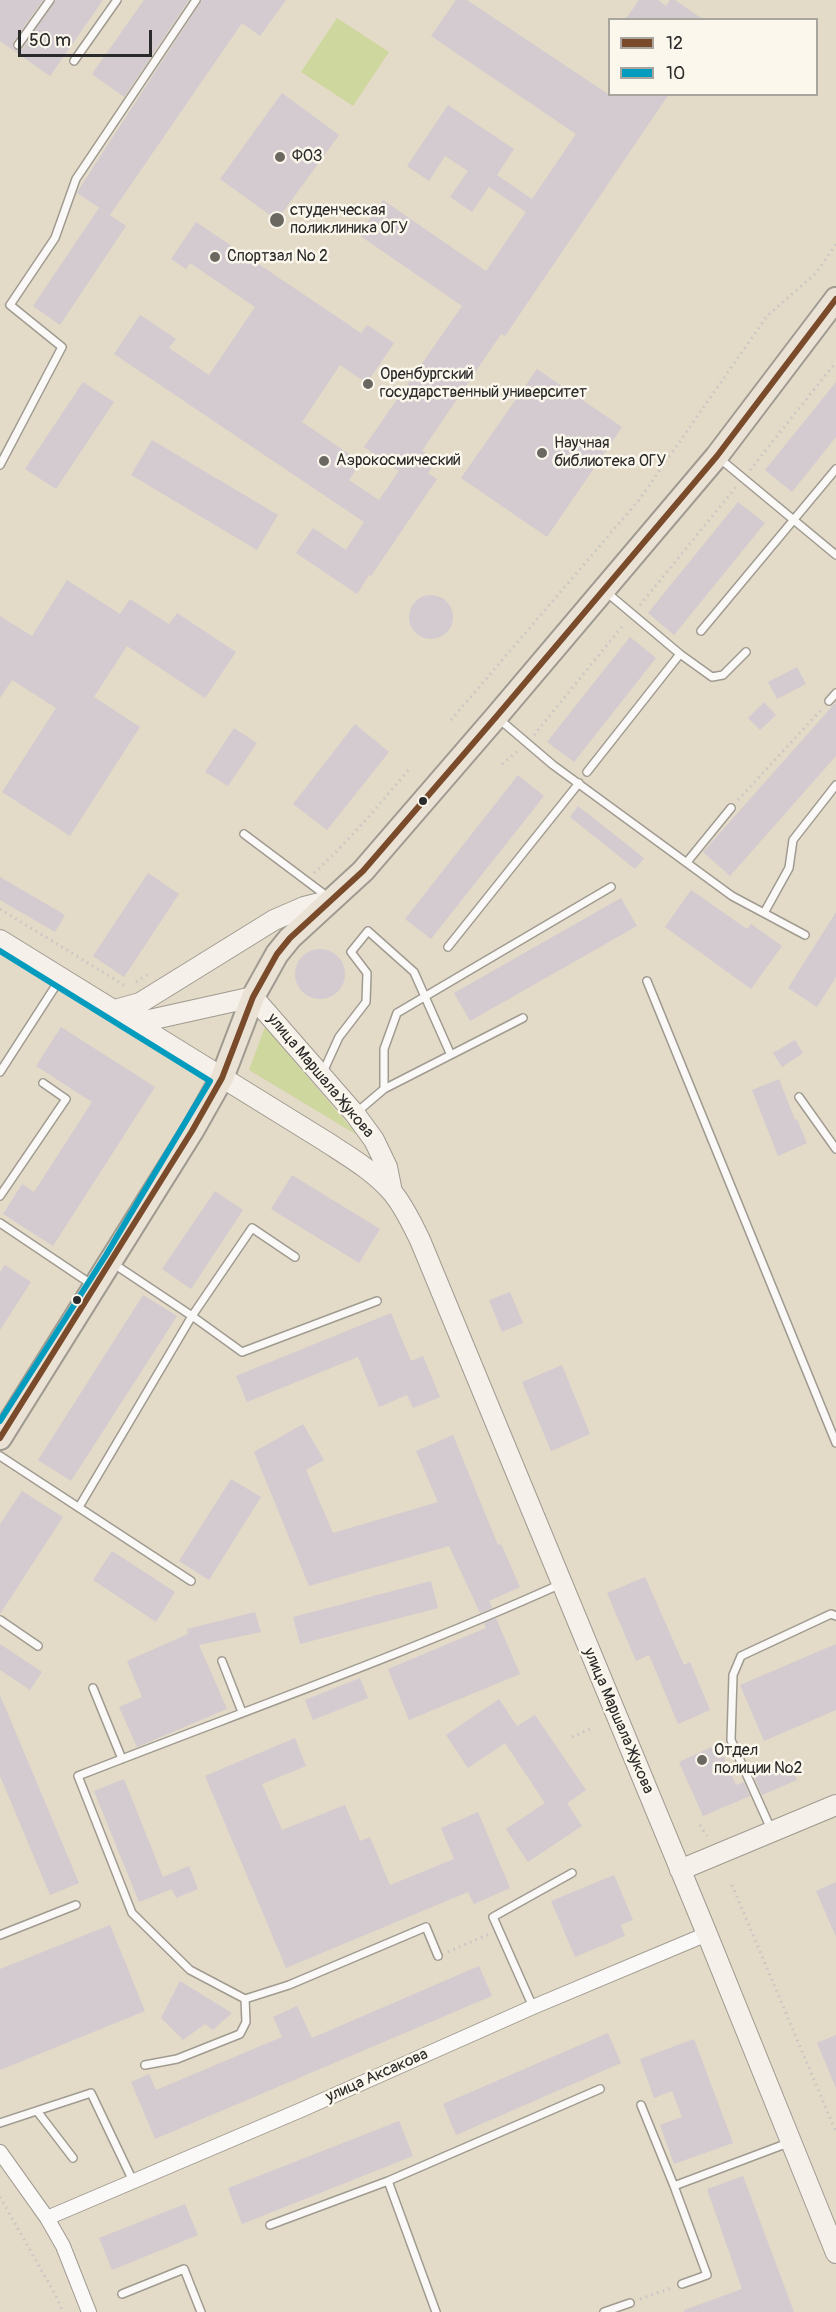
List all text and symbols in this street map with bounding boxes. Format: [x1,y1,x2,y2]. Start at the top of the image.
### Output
scale bar [21,18,154,56]
legend [608,18,818,96]
text: 50 m [29,29,71,52]
text: 12 [666,32,683,55]
text: 10 [666,62,685,85]
place label: ФОЗ [292,147,322,167]
marker: ФОЗ [273,150,287,164]
place label: студенческая поликлиника ОГУ [290,201,408,239]
marker: студенческая поликлиника ОГУ [268,211,286,229]
place label: Спортзал № 2 [227,247,328,267]
marker: Спортзал № 2 [208,250,222,264]
place label: Оренбургский государственный университет [380,365,587,403]
marker: Оренбургский государственный университет [361,377,375,391]
place label: Научная библиотека ОГУ [554,434,666,472]
marker: Научная библиотека ОГУ [535,446,549,460]
place label: Аэрокосмический [336,451,461,471]
marker: Аэрокосмический [317,454,331,468]
unlabelled marker [417,795,429,807]
street label: улица Маршала Жукова [262,1010,378,1142]
unlabelled marker [71,1294,83,1306]
street label: улица Маршала Жукова [579,1645,657,1797]
place label: Отдел полиции №2 [714,1741,802,1779]
marker: Отдел полиции №2 [695,1753,709,1767]
street label: улица Аксакова [323,2045,431,2107]

